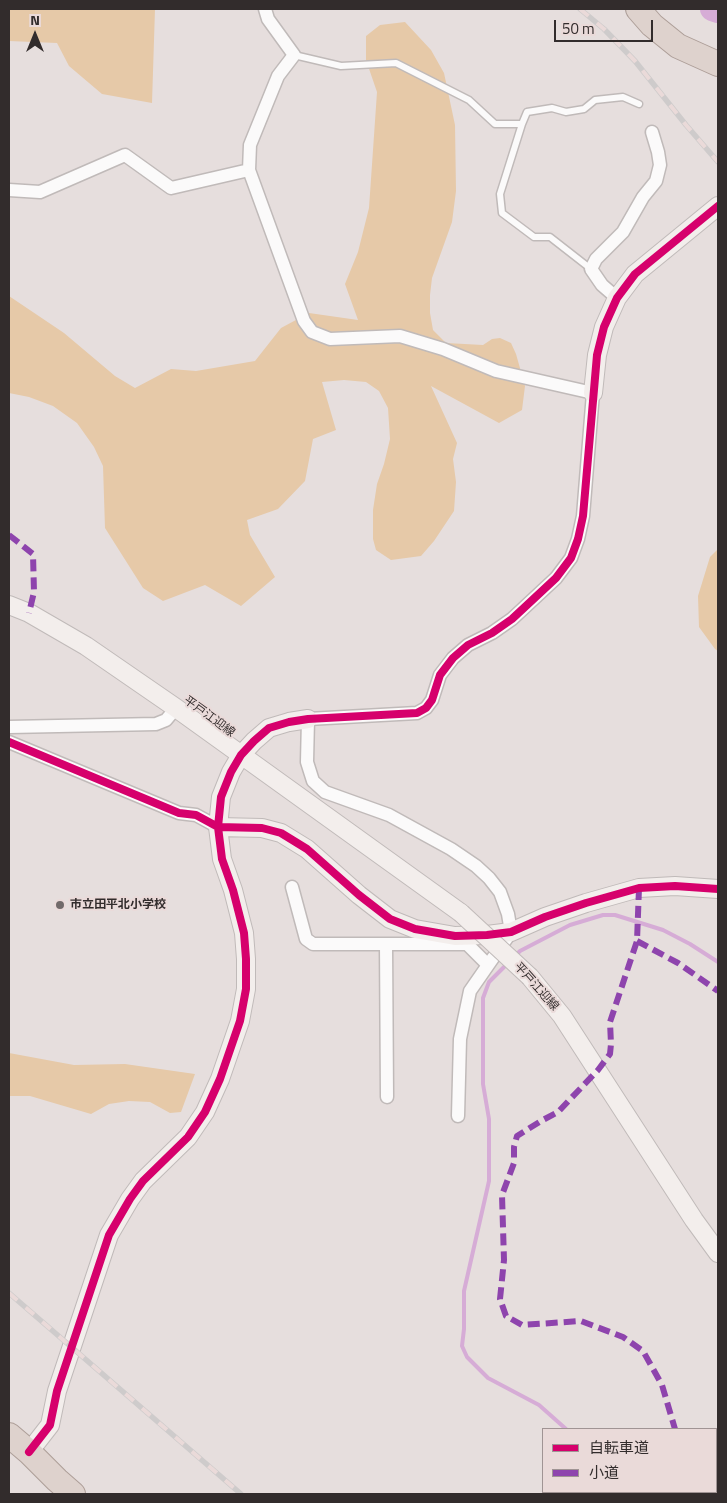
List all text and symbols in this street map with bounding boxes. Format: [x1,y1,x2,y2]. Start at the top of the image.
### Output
text: N [30,9,40,30]
north arrow [10,10,60,60]
scale bar [557,10,656,42]
text: 50 m [562,17,595,40]
street label: 平戸江迎線 [180,694,238,740]
place label: 市立田平北小学校 [70,898,166,912]
marker: 市立田平北小学校 [54,899,66,911]
street label: 平戸江迎線 [511,960,561,1014]
legend [542,1428,717,1493]
text: 自転車道 [589,1436,649,1459]
text: 小道 [589,1461,619,1484]

